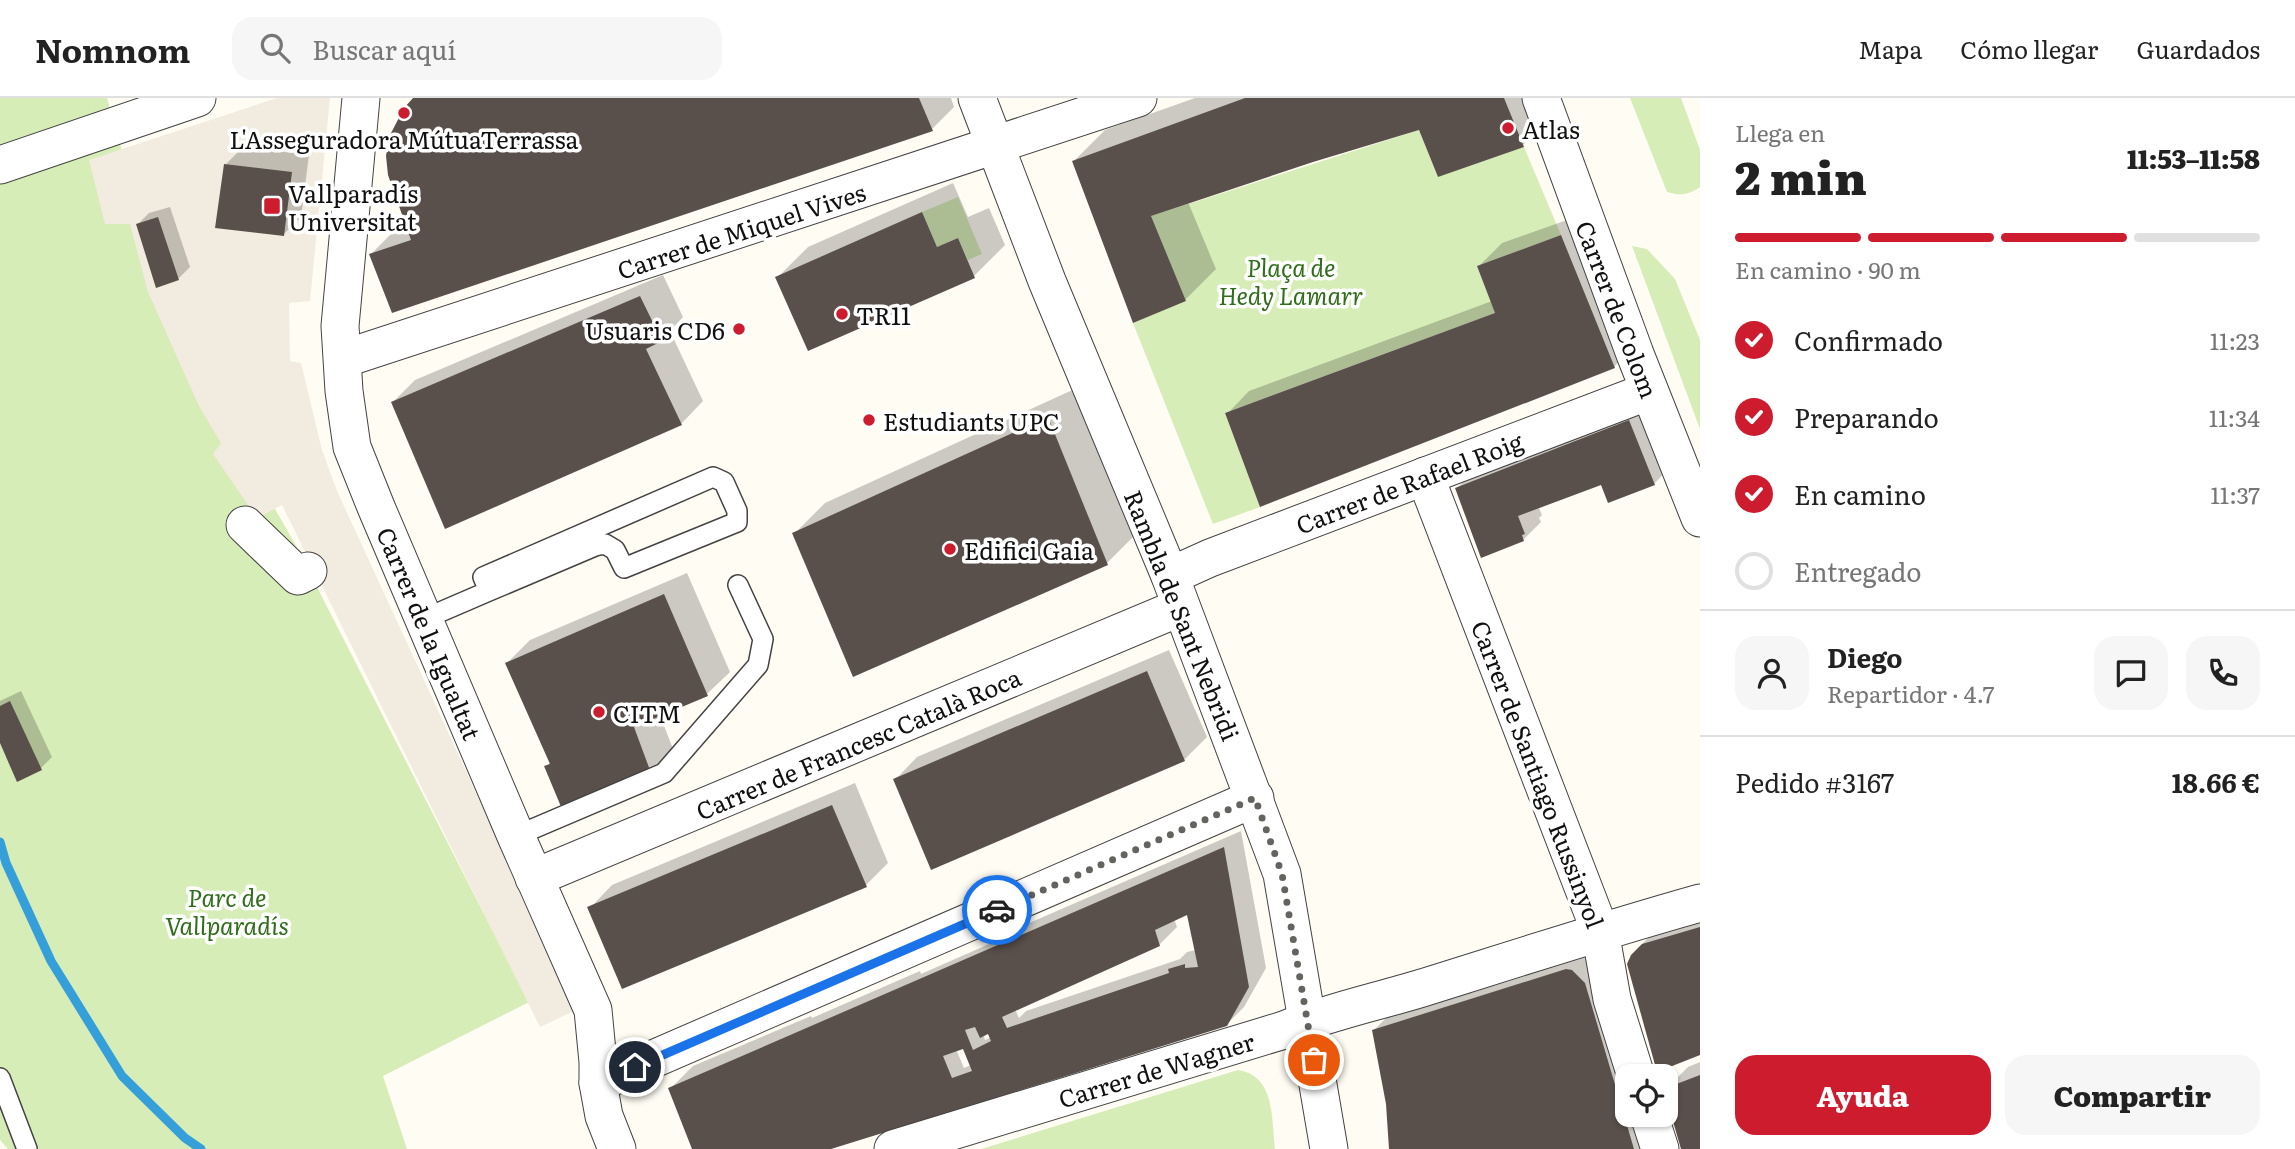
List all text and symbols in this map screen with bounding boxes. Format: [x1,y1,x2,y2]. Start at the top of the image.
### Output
search box [232,17,722,80]
text: Nomnom [35,24,190,73]
icon: search [256,29,294,67]
text: Buscar aquí [312,29,456,68]
text: Mapa [1858,31,1922,66]
text: Cómo llegar [1960,31,2098,66]
text: Guardados [2136,31,2260,66]
marker: L'Asseguradora MútuaTerrassa [396,105,412,121]
place label: Atlas [1522,111,1580,146]
text: Llega en [1735,115,1825,149]
marker: Atlas [1500,120,1516,136]
place label: L'Asseguradora MútuaTerrassa [230,121,579,156]
text: 11:53–11:58 [2127,138,2260,177]
text: 2 min [1735,141,1867,209]
street label: Carrer de Miquel Vives [612,173,870,287]
place label: Vallparadís Universitat [288,175,418,238]
marker: Vallparadís Universitat [262,196,282,216]
street label: Carrer de Colom [1568,215,1668,403]
park label: Plaça de Hedy Lamarr [1218,249,1364,312]
text: En camino · 90 m [1735,252,1921,286]
place label: TR11 [856,297,911,332]
marker: TR11 [834,306,850,322]
place label: Usuaris CD6 [585,312,725,347]
text: Confirmado [1794,320,1943,359]
marker: Usuaris CD6 [731,321,747,337]
icon: check [1735,321,1773,359]
text: 11:23 [2210,323,2260,357]
text: Preparando [1794,397,1939,436]
icon: check [1735,398,1773,436]
text: 11:34 [2209,400,2260,434]
place label: Estudiants UPC [883,403,1060,438]
marker: Estudiants UPC [861,412,877,428]
street label: Carrer de Rafael Roig [1290,422,1528,541]
text: En camino [1794,474,1926,513]
icon: check [1735,475,1773,513]
text: 11:37 [2210,477,2260,511]
street label: Rambla de Sant Nebridi [1117,484,1249,746]
street label: Carrer de la Igualtat [369,521,491,745]
place label: Edifici Gaia [964,532,1094,567]
marker: Edifici Gaia [942,541,958,557]
text: Entregado [1794,551,1921,590]
street label: Carrer de Santiago Russinyol [1464,615,1614,933]
button: person [1735,636,1809,710]
button: chat [2094,636,2168,710]
button: phone [2186,636,2260,710]
text: Diego [1827,637,1903,676]
street label: Carrer de Francesc Català Roca [690,658,1026,827]
text: Repartidor · 4.7 [1827,676,1994,710]
place label: CITM [613,695,681,730]
marker: CITM [591,704,607,720]
text: Pedido #3167 [1735,762,1894,801]
text: 18.66 € [2172,762,2260,801]
courier [962,875,1032,945]
park label: Parc de Vallparadís [165,879,289,942]
icon: car [978,891,1016,929]
street label: Carrer de Wagner [1054,1022,1259,1115]
pin [1284,1030,1344,1090]
pin [605,1037,665,1097]
icon: bag [1295,1041,1333,1079]
icon: home [616,1048,654,1086]
button: Ayuda [1735,1055,1991,1135]
button: Compartir [2005,1055,2260,1135]
map controls [1615,1064,1678,1127]
button: locate [1615,1064,1678,1127]

